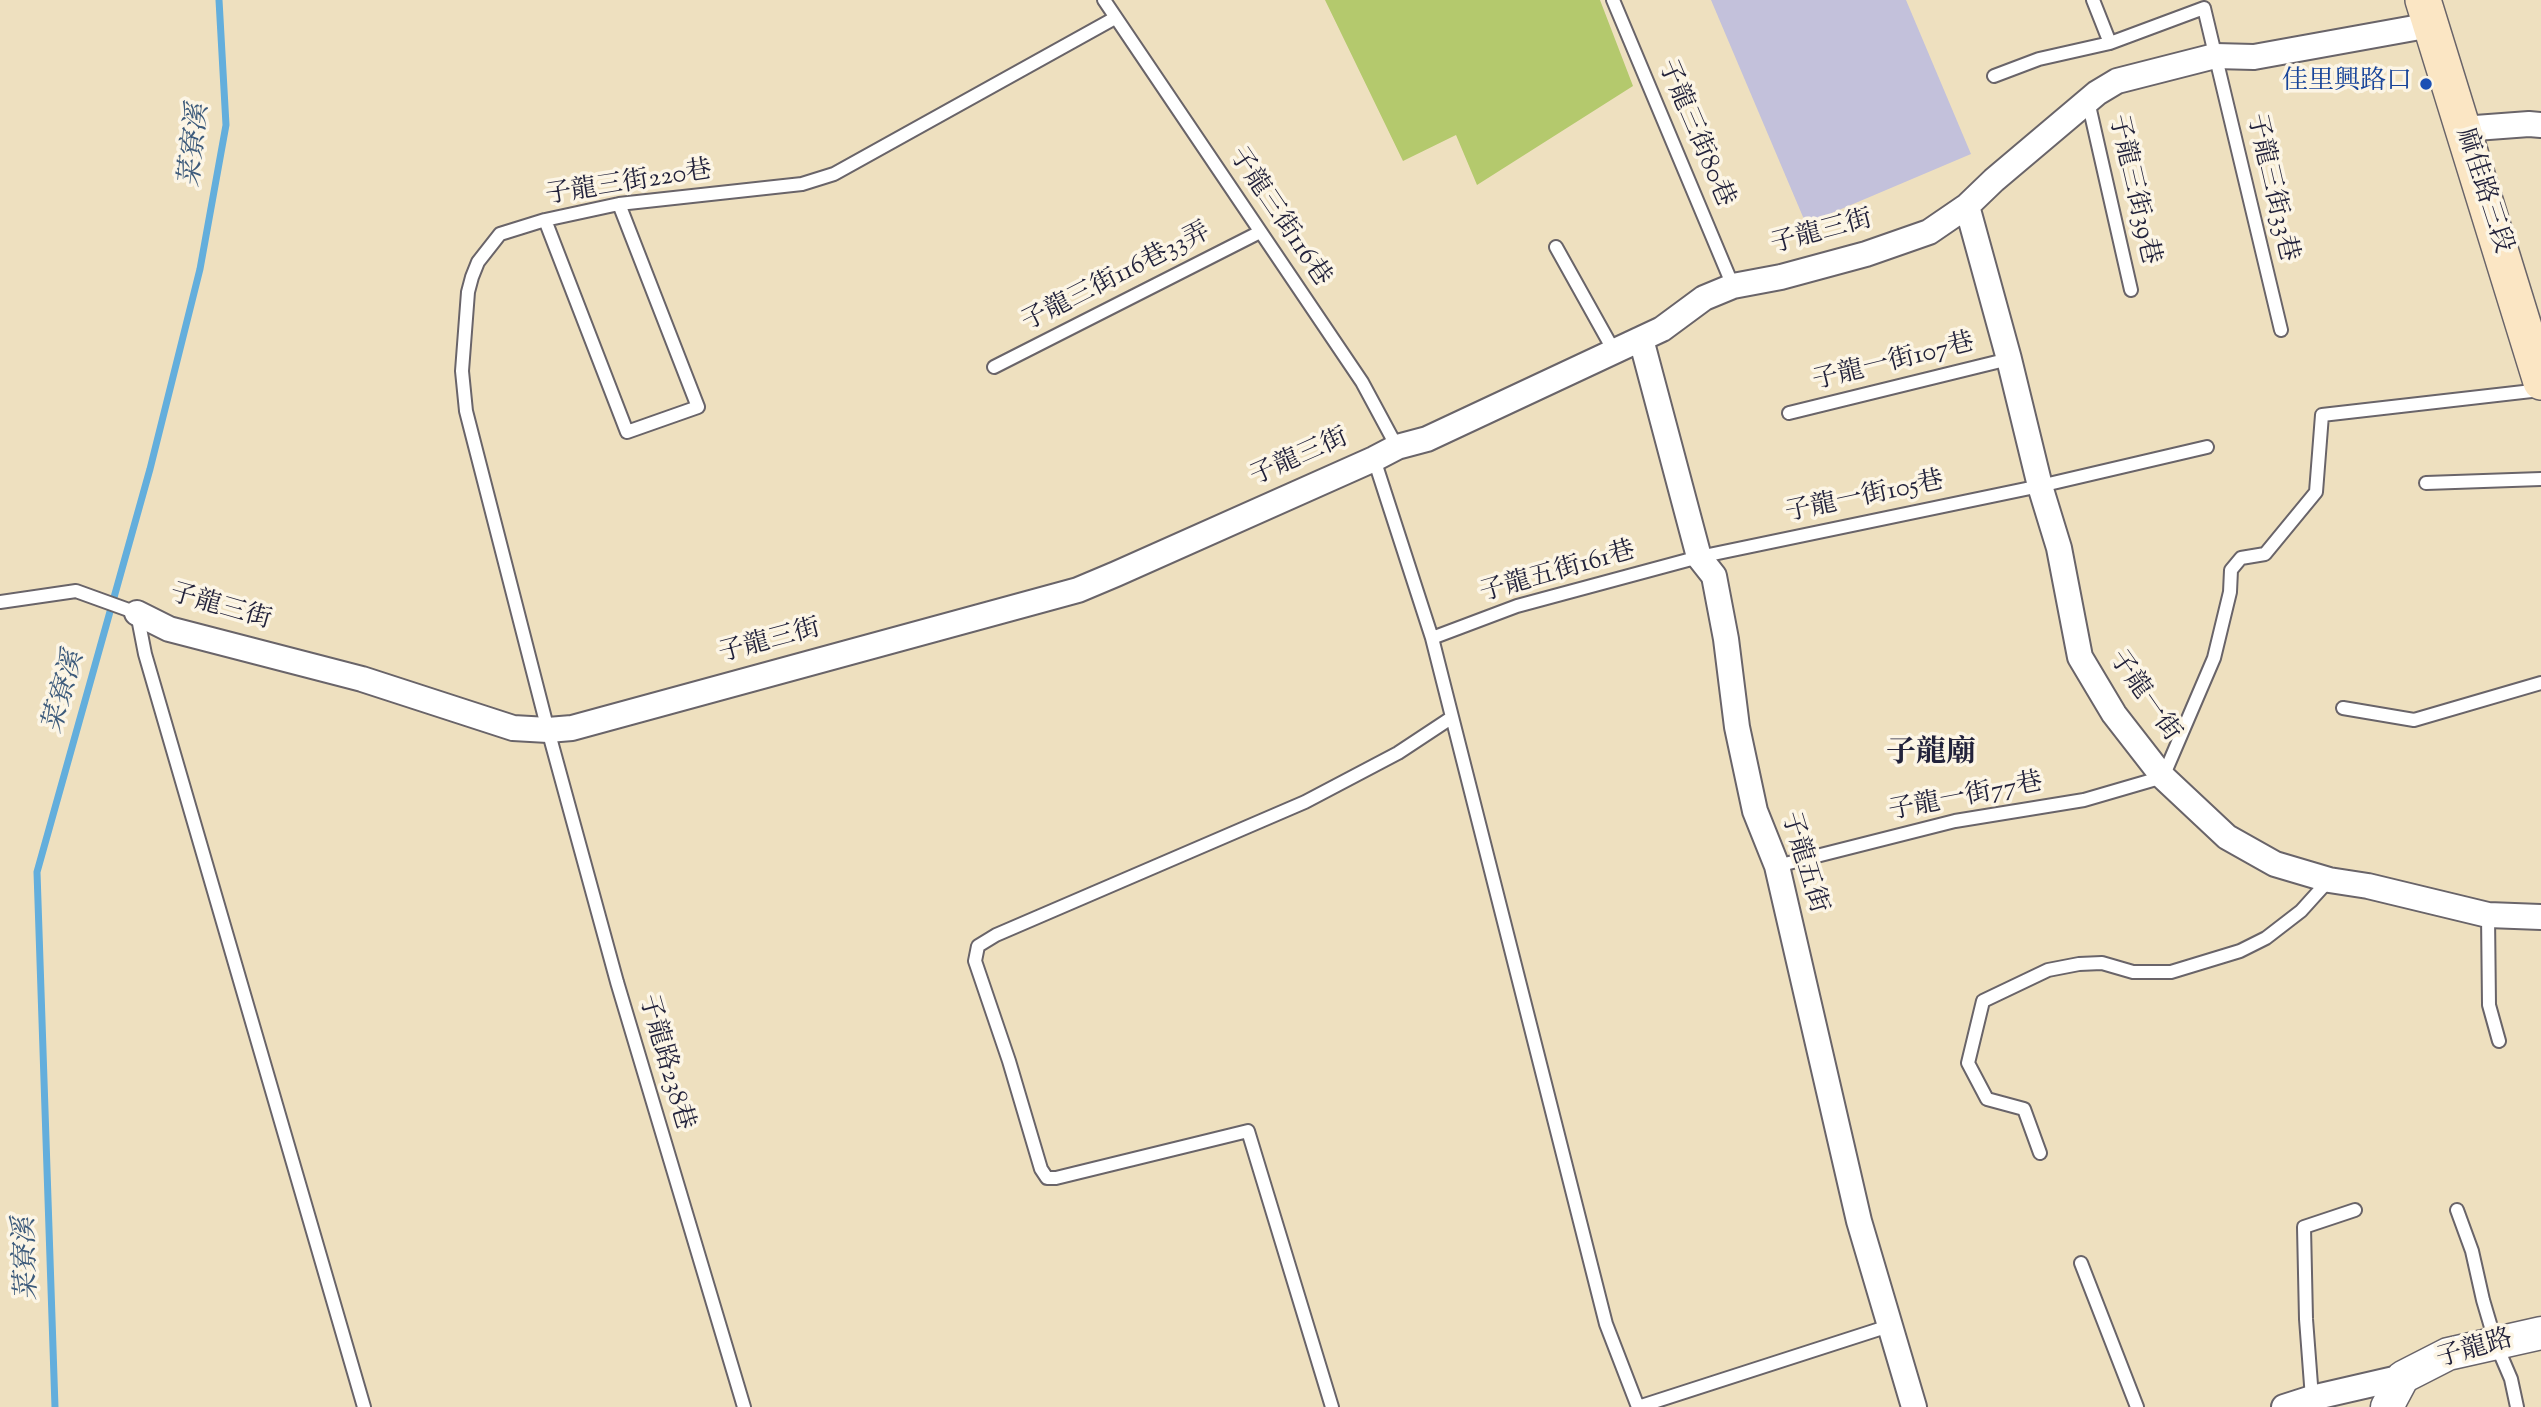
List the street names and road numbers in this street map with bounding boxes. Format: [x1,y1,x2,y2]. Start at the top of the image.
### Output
street label: 子龍三街80巷 [1649,56,1739,212]
street label: 子龍三街33巷 [2238,111,2302,265]
street label: 子龍三街39巷 [2100,112,2164,268]
street label: 麻佳路三段 [2447,124,2517,258]
street label: 子龍三街116巷 [1220,143,1336,293]
street label: 子龍三街220巷 [544,156,714,214]
street label: 子龍三街 [1768,205,1876,263]
street label: 子龍三街116巷33弄 [1017,218,1217,340]
street label: 子龍一街107巷 [1810,329,1978,399]
street label: 子龍三街 [1246,424,1354,494]
street label: 子龍一街105巷 [1783,467,1947,531]
street label: 子龍五街161巷 [1477,537,1639,611]
street label: 子龍三街 [166,580,274,638]
street label: 子龍三街 [716,614,824,672]
street label: 子龍一街 [2100,645,2186,749]
street label: 子龍一街77巷 [1886,769,2046,829]
street label: 子龍五街 [1772,809,1832,917]
street label: 子龍路238巷 [630,992,698,1134]
street label: 子龍路 [2433,1325,2517,1377]

